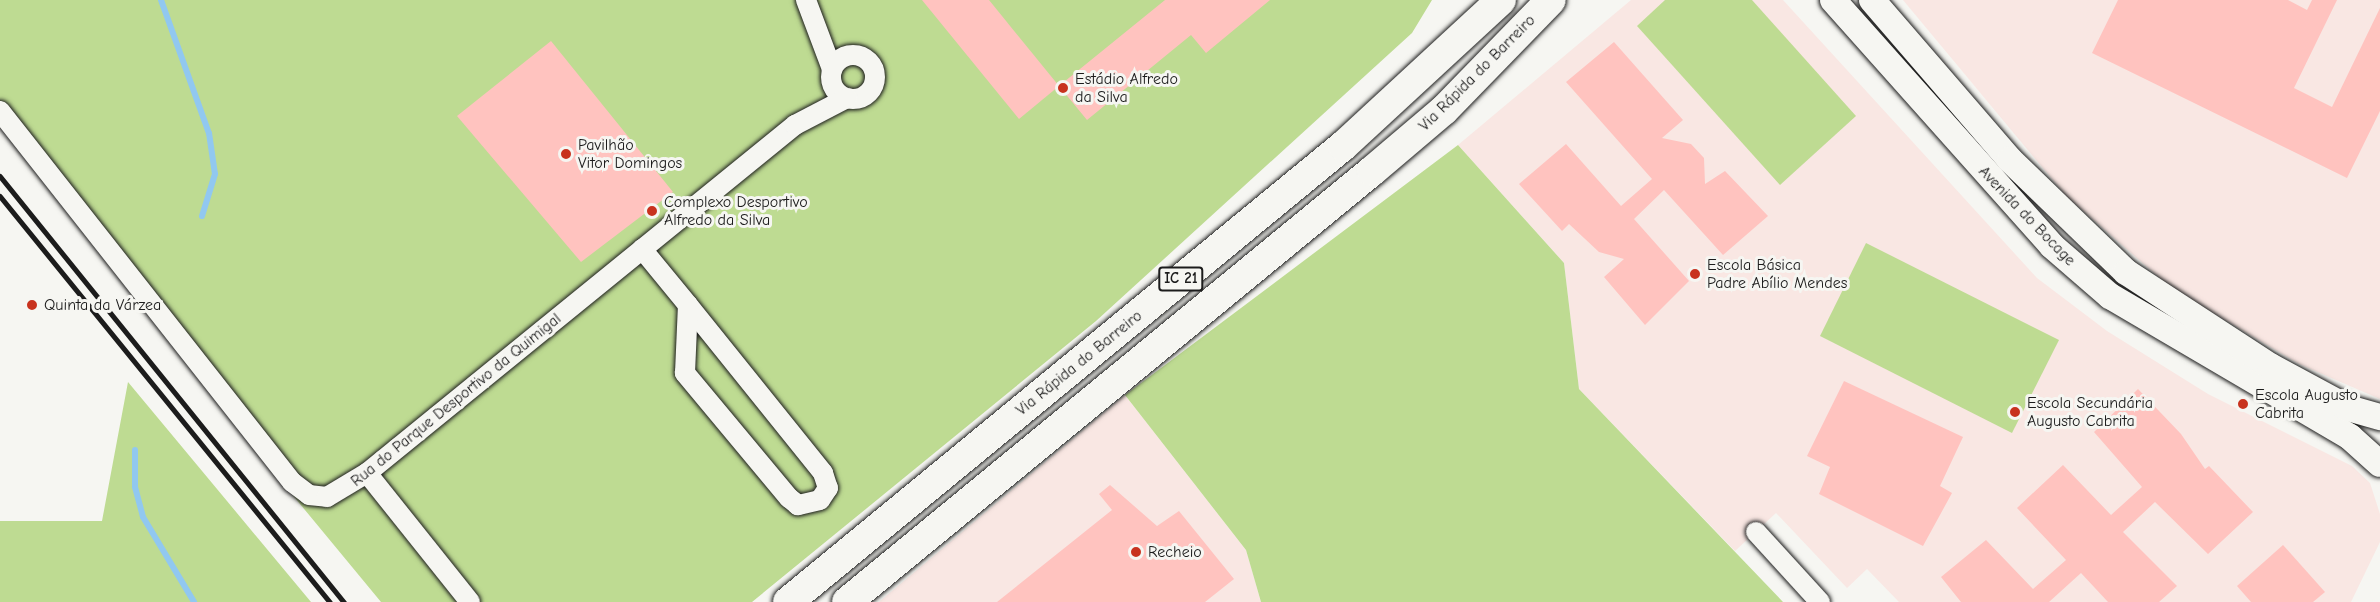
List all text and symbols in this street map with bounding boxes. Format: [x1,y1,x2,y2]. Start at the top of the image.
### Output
street label: Via Rápida do Barreiro [1415,11,1539,135]
place label: Estádio Alfredo da Silva [1075,69,1178,107]
marker: Estádio Alfredo da Silva [1056,81,1070,95]
place label: Pavilhão Vitor Domingos [578,135,682,173]
marker: Pavilhão Vitor Domingos [559,147,573,161]
street label: Avenida do Bocage [1974,162,2080,270]
place label: Complexo Desportivo Alfredo da Silva [664,192,808,230]
marker: Complexo Desportivo Alfredo da Silva [645,204,659,218]
place label: Escola Básica Padre Abílio Mendes [1707,255,1847,293]
road number: IC 21 [1157,267,1205,291]
marker: Escola Básica Padre Abílio Mendes [1688,267,1702,281]
place label: Quinta da Várzea [44,295,161,315]
marker: Quinta da Várzea [25,298,39,312]
street label: Via Rápida do Barreiro [1012,306,1146,420]
street label: Rua do Parque Desportivo da Quimigal [347,309,565,491]
place label: Escola Augusto Cabrita [2255,385,2358,423]
place label: Escola Secundária Augusto Cabrita [2027,393,2153,431]
marker: Escola Augusto Cabrita [2236,397,2250,411]
marker: Escola Secundária Augusto Cabrita [2008,405,2022,419]
place label: Recheio [1148,542,1202,562]
marker: Recheio [1129,545,1143,559]

